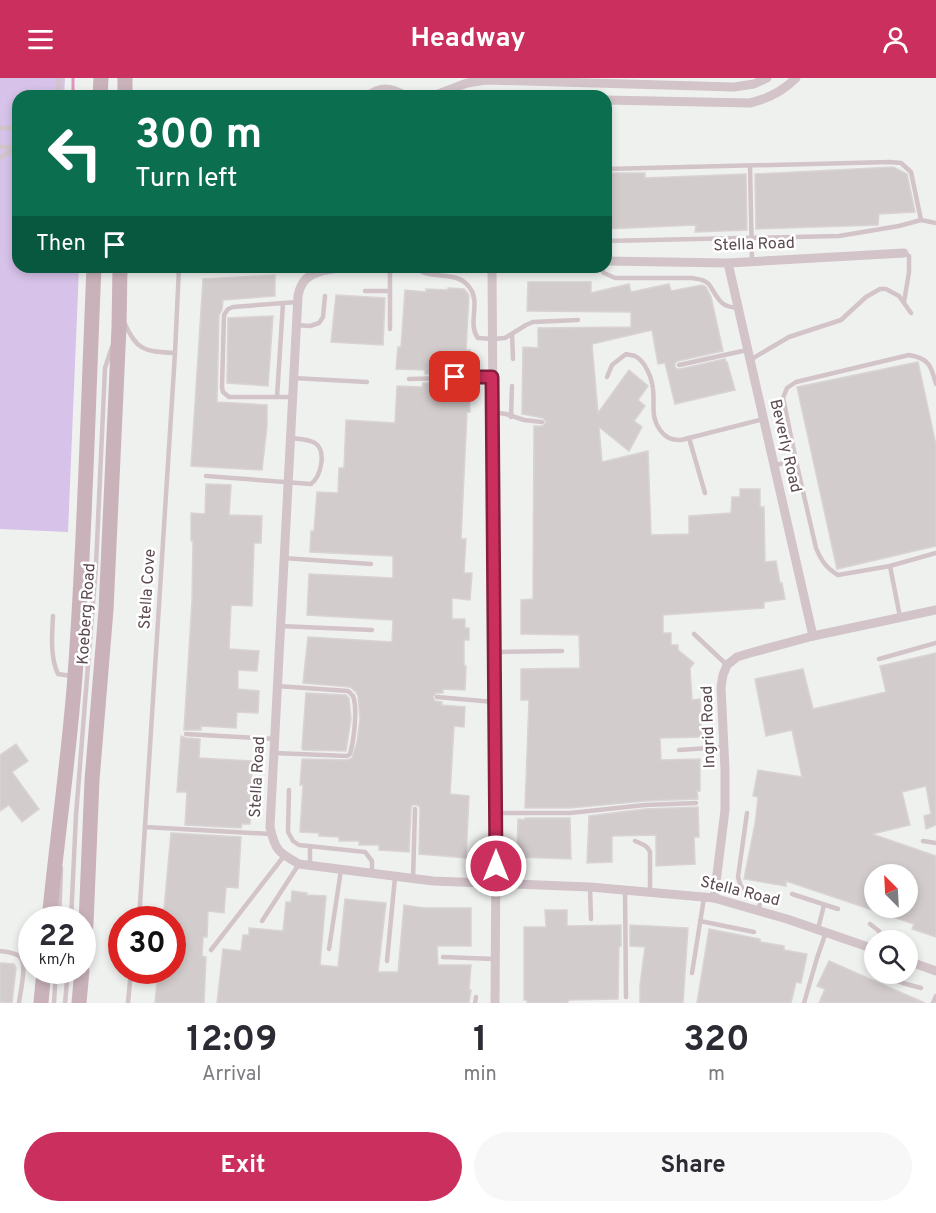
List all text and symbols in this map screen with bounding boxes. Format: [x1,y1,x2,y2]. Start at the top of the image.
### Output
text: Headway [410,22,526,56]
icon: menu [24,23,57,56]
icon: person [879,23,912,56]
text: 300 m [135,110,262,163]
icon: left [36,114,114,192]
text: Turn left [135,162,237,196]
icon: arrive [98,228,131,261]
text: Then [36,231,86,258]
street label: Stella Road [713,234,795,256]
pin [429,351,480,402]
icon: arrive [438,360,471,393]
street label: Beverly Road [765,397,805,495]
street label: Stella Cove [135,548,161,630]
street label: Koeberg Road [73,563,101,665]
street label: Ingrid Road [698,685,720,769]
street label: Stella Road [246,736,270,818]
position arrow [464,834,528,898]
north arrow [864,864,918,918]
map controls [864,864,918,984]
street label: Stella Road [698,872,782,912]
speed limit sign: 30 [108,906,186,984]
text: 22 [39,919,75,956]
button: search [864,930,918,984]
text: km/h [39,951,75,970]
text: 12:09 [186,1018,277,1064]
text: 1 [473,1018,487,1064]
text: 320 [683,1018,750,1064]
text: Arrival [202,1062,262,1088]
text: min [464,1062,497,1088]
text: m [708,1062,725,1088]
button: Exit [24,1132,462,1201]
button: Share [474,1132,912,1201]

